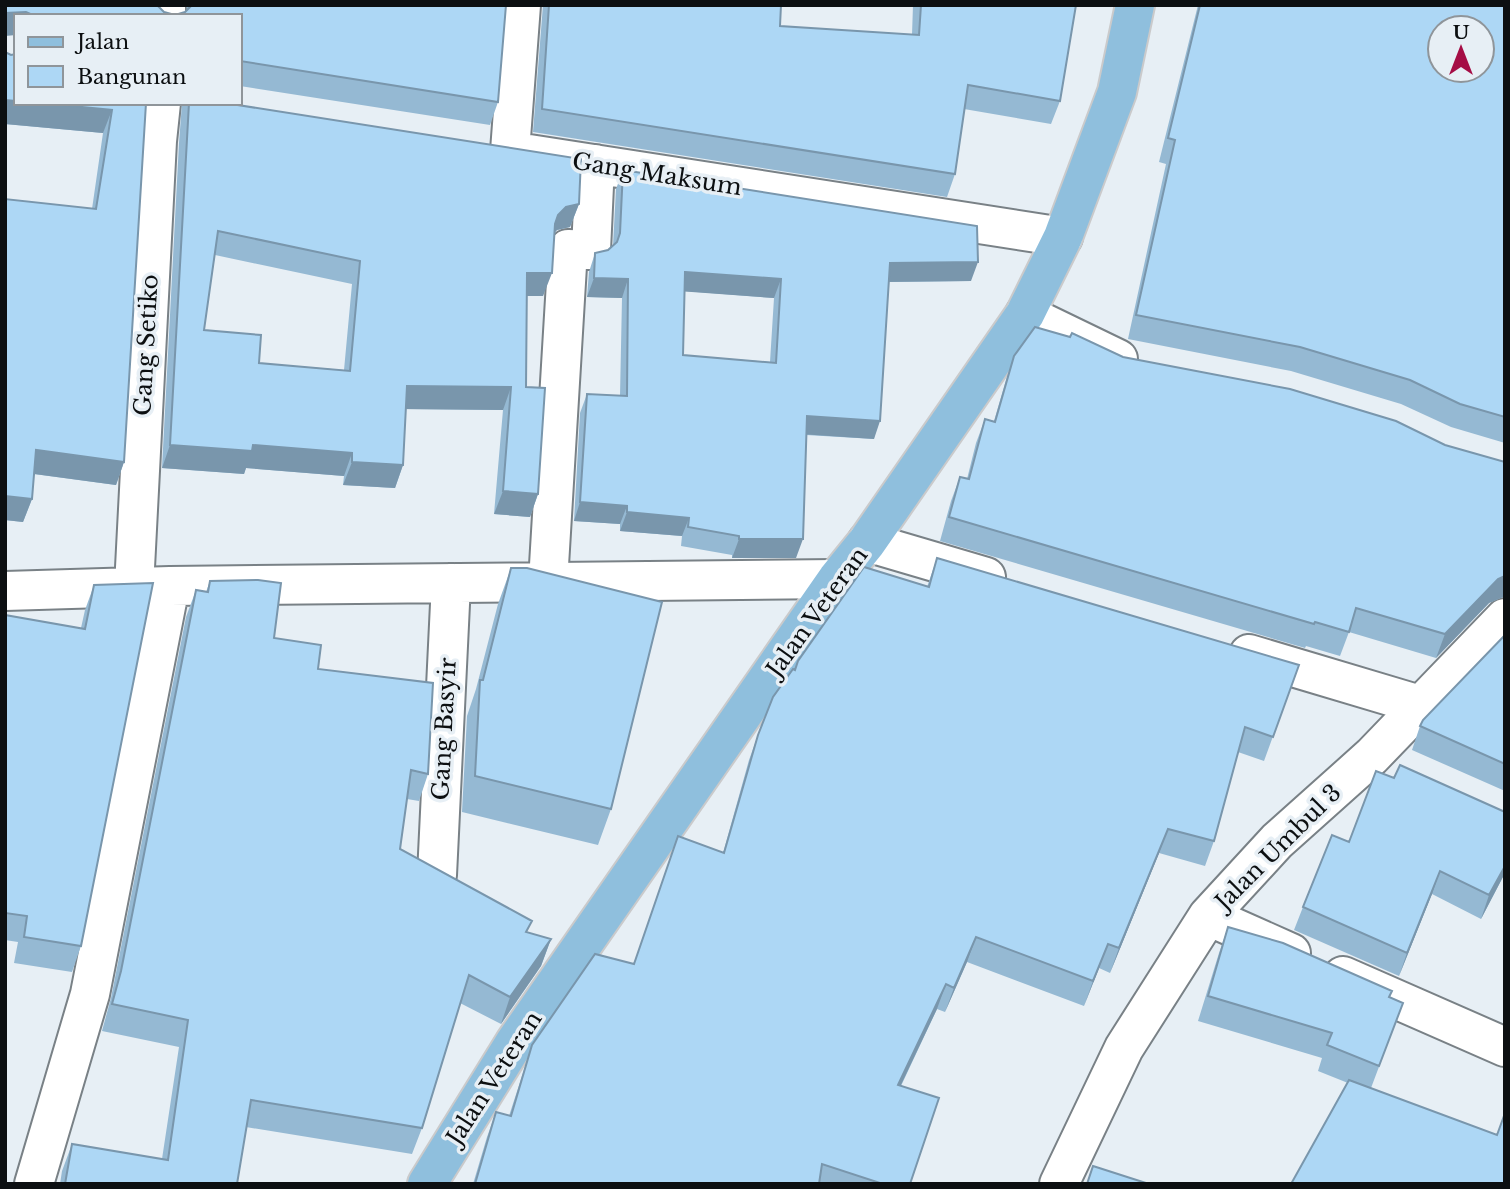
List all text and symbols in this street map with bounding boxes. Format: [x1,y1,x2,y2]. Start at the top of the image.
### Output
legend [14,14,242,105]
north arrow [1426,14,1496,84]
text: U [1453,21,1470,44]
text: Jalan [74,29,129,55]
text: Bangunan [77,64,186,90]
street label: Gang Maksum [570,147,744,201]
street label: Gang Setiko [128,274,164,416]
street label: Jalan Veteran [759,542,874,685]
street label: Gang Basyir [426,657,462,801]
street label: Jalan Umbul 3 [1207,778,1347,918]
street label: Jalan Veteran [439,1006,548,1153]

